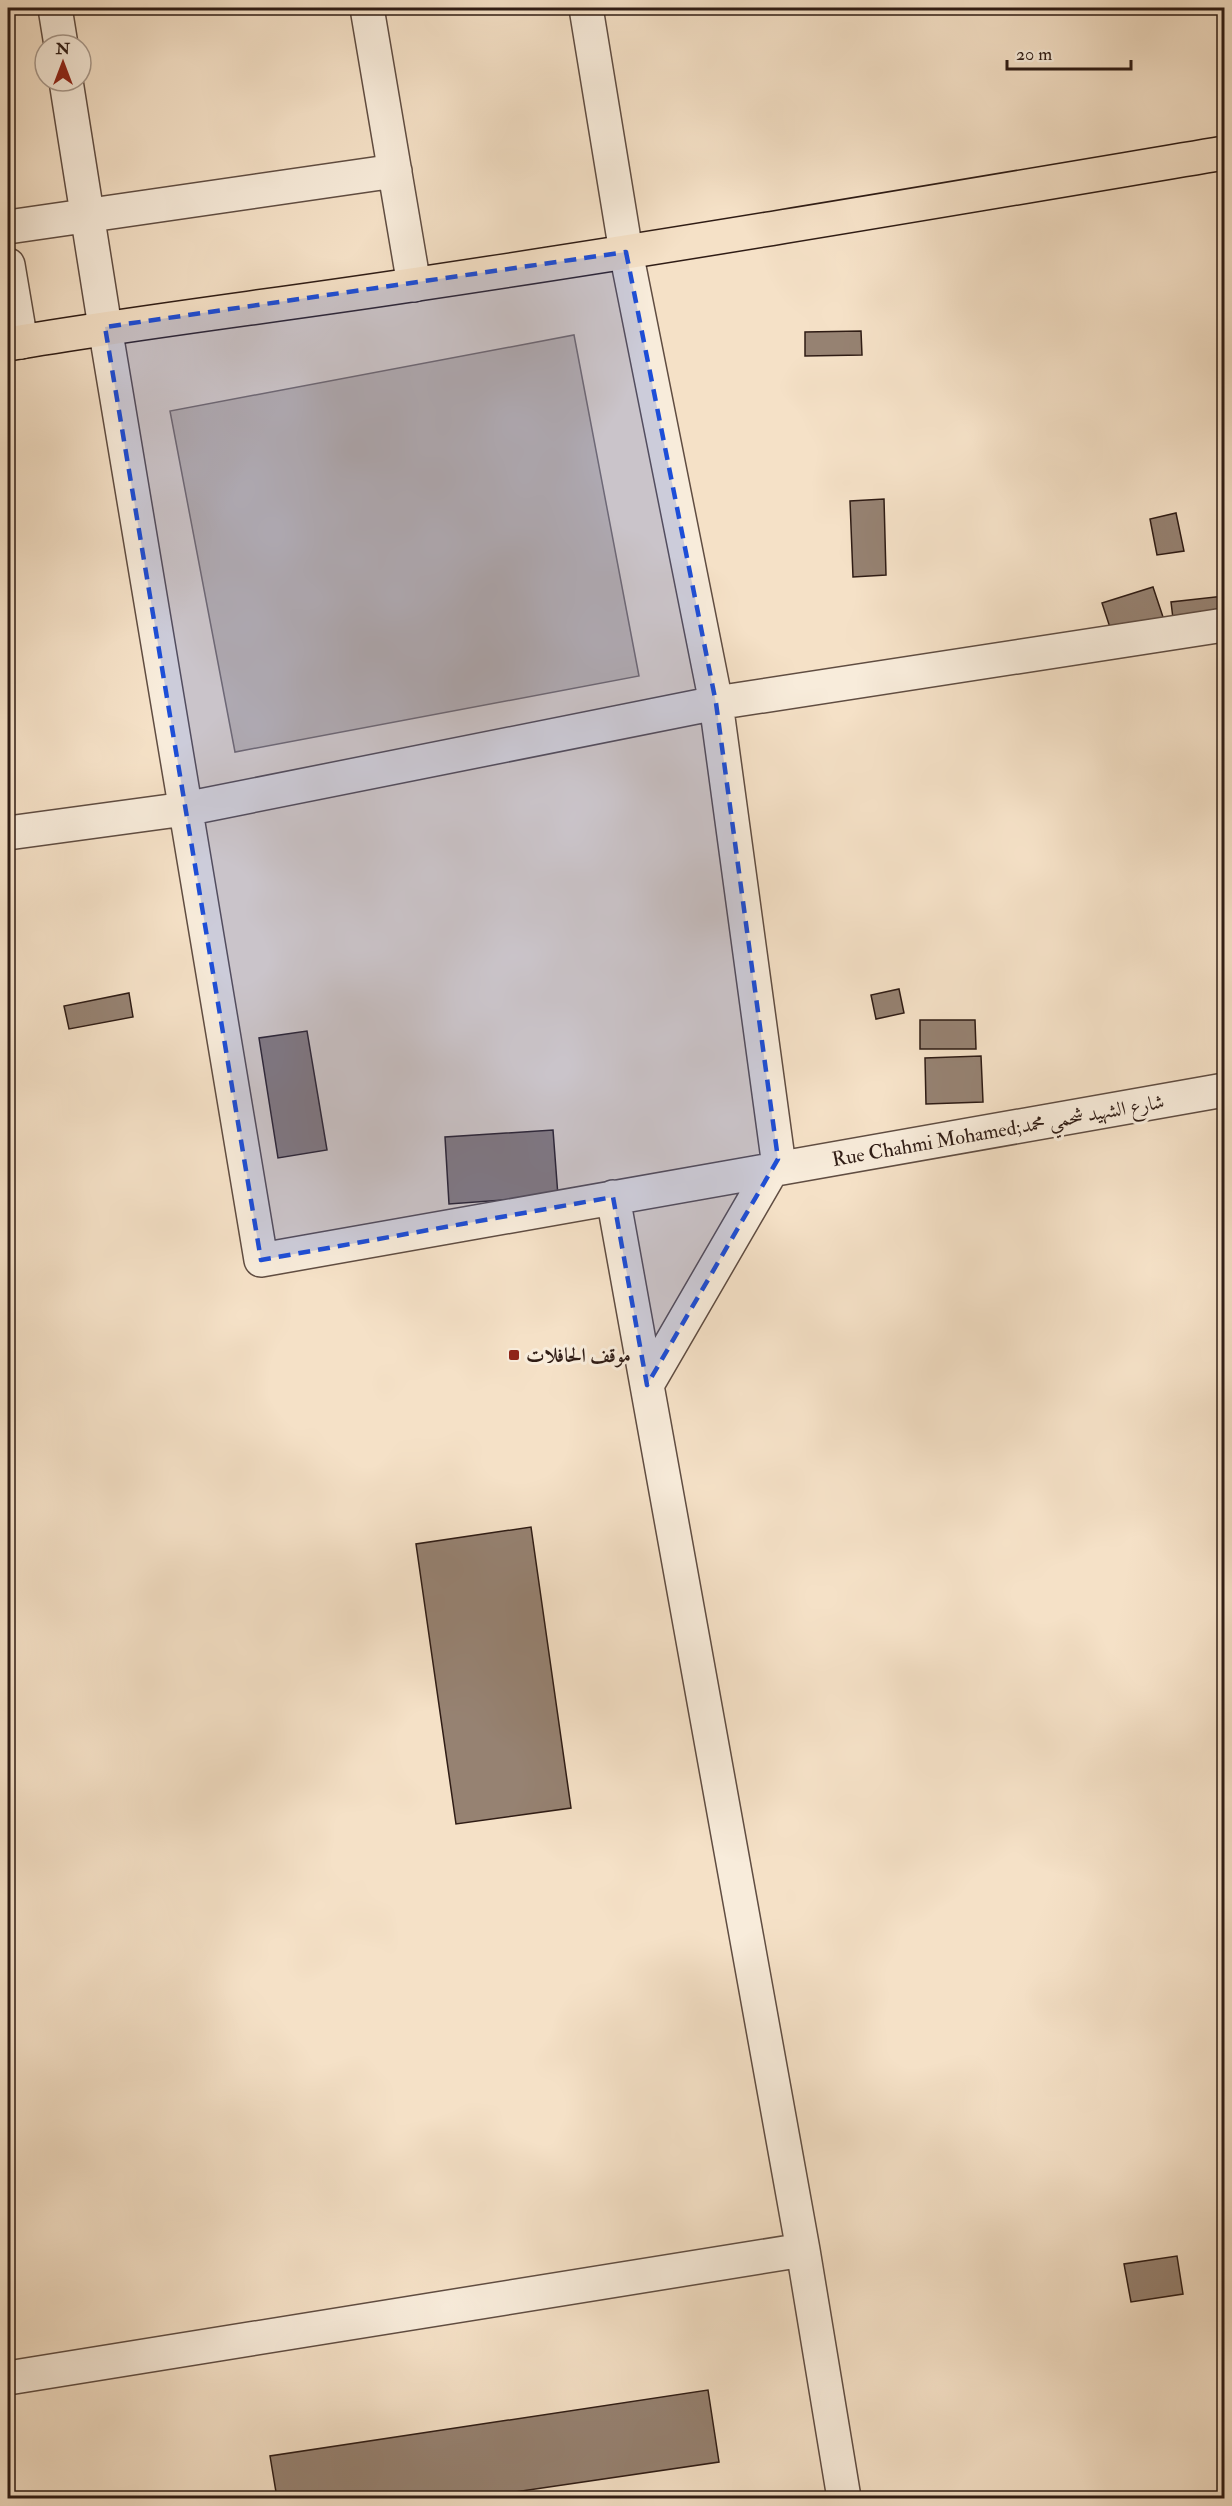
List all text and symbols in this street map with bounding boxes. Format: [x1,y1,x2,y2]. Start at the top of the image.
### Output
north arrow [33,33,93,93]
scale bar [1007,33,1132,71]
text: N [55,39,71,59]
text: 20 m [1016,43,1052,66]
street label: Rue Chahmi Mohamed;شارع الشهيد شحمي محمد [830,1089,1167,1178]
place label: موقف الحافلات [526,1343,631,1368]
marker: موقف الحافلات [507,1348,521,1362]

